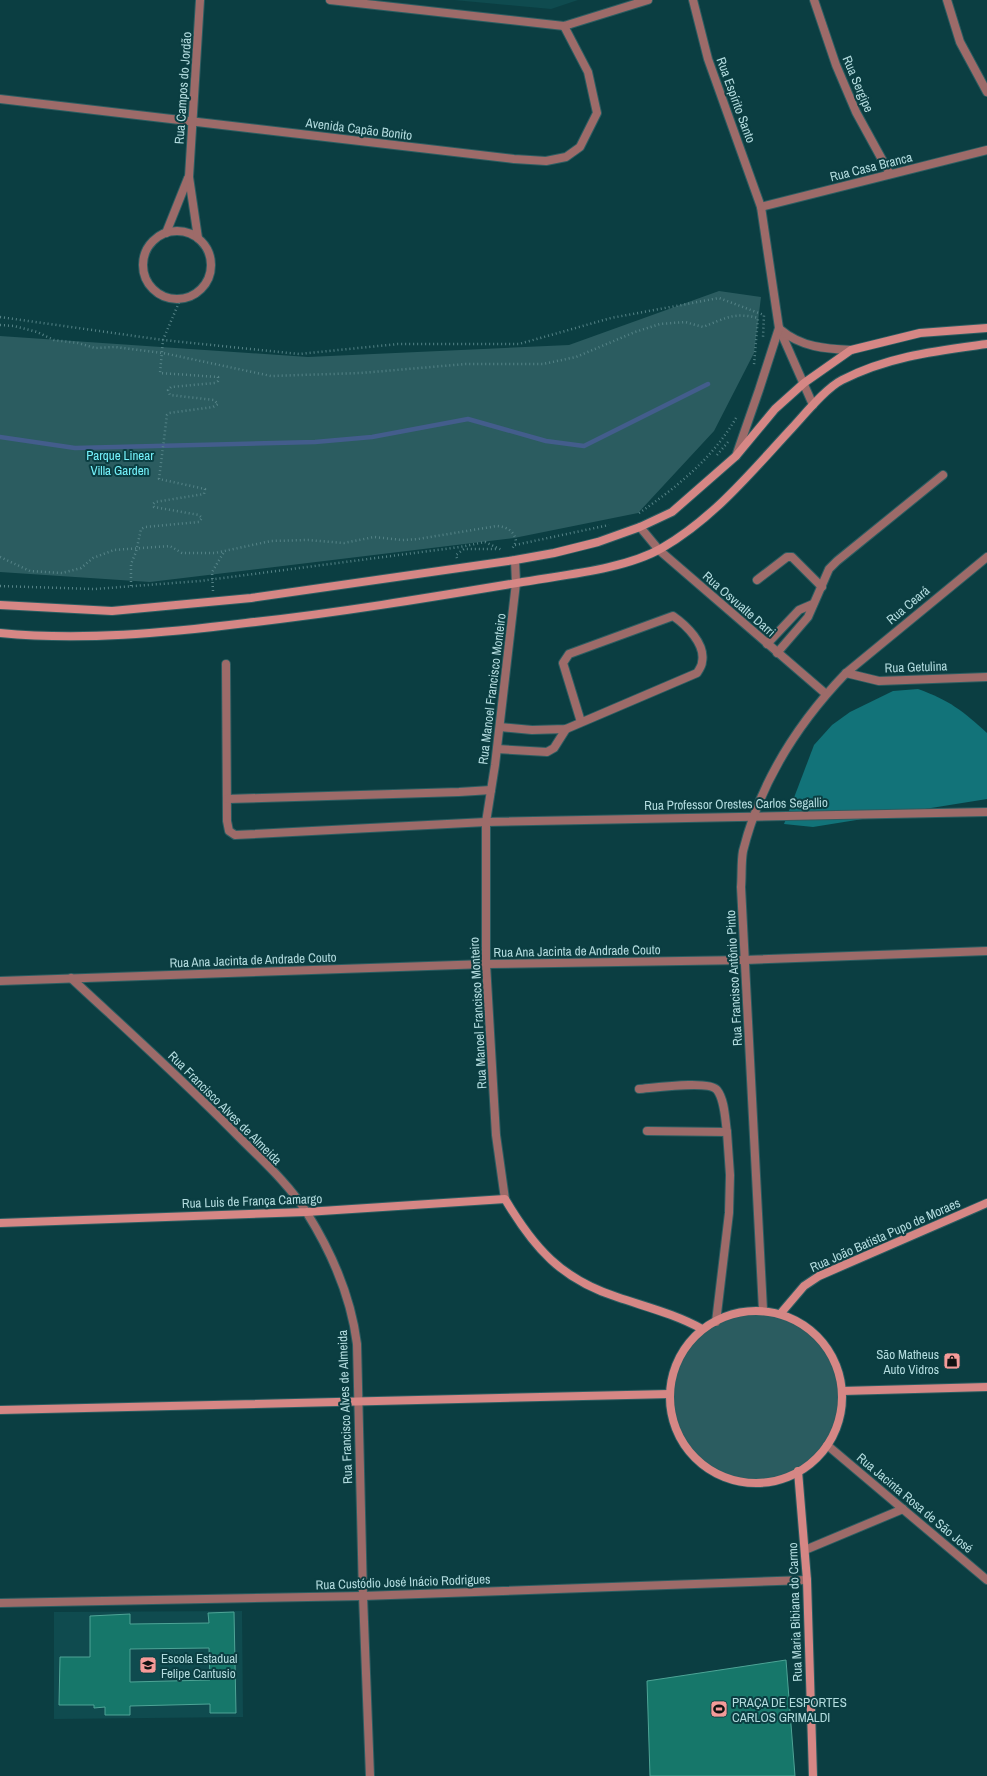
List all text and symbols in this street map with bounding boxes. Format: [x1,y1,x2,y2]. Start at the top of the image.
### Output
street label: Rua Campos do Jordão [171,31,195,145]
street label: Rua Sergipe [838,53,878,115]
street label: Rua Espírito Santo [713,55,759,145]
street label: Avenida Capão Bonito [304,114,413,144]
street label: Rua Casa Branca [828,149,914,185]
park label: Parque Linear Villa Garden [86,447,154,479]
street label: Rua Osvualte Darri [699,568,779,640]
street label: Rua Ceará [883,582,933,628]
street label: Rua Manoel Francisco Monteiro [474,612,510,766]
street label: Rua Getulina [884,657,948,677]
street label: Rua Professor Orestes Carlos Segallio [644,794,828,814]
street label: Rua Francisco Antônio Pinto [722,909,746,1047]
street label: Rua Manoel Francisco Monteiro [466,936,490,1089]
street label: Rua Ana Jacinta de Andrade Couto [493,941,661,961]
street label: Rua Ana Jacinta de Andrade Couto [169,949,337,971]
street label: Rua Francisco Alves de Almeida [165,1048,286,1169]
street label: Rua Luis de França Camargo [182,1190,323,1212]
street label: Rua João Batista Pupo de Moraes [807,1194,963,1276]
street label: Rua Francisco Alves de Almeida [334,1330,356,1484]
place label: São Matheus Auto Vidros [876,1346,939,1378]
shop icon: São Matheus Auto Vidros [942,1351,962,1371]
street label: Rua Jacinta Rosa de São José [853,1449,977,1557]
street label: Rua Maria Bibiana do Carmo [784,1542,806,1682]
street label: Rua Custódio José Inácio Rodrigues [315,1570,491,1594]
place label: Escola Estadual Felipe Cantusio [161,1650,237,1682]
school or university icon: Escola Estadual Felipe Cantusio [138,1655,158,1675]
place label: PRAÇA DE ESPORTES CARLOS GRIMALDI [732,1694,847,1726]
sports icon: PRAÇA DE ESPORTES CARLOS GRIMALDI [709,1699,729,1719]

